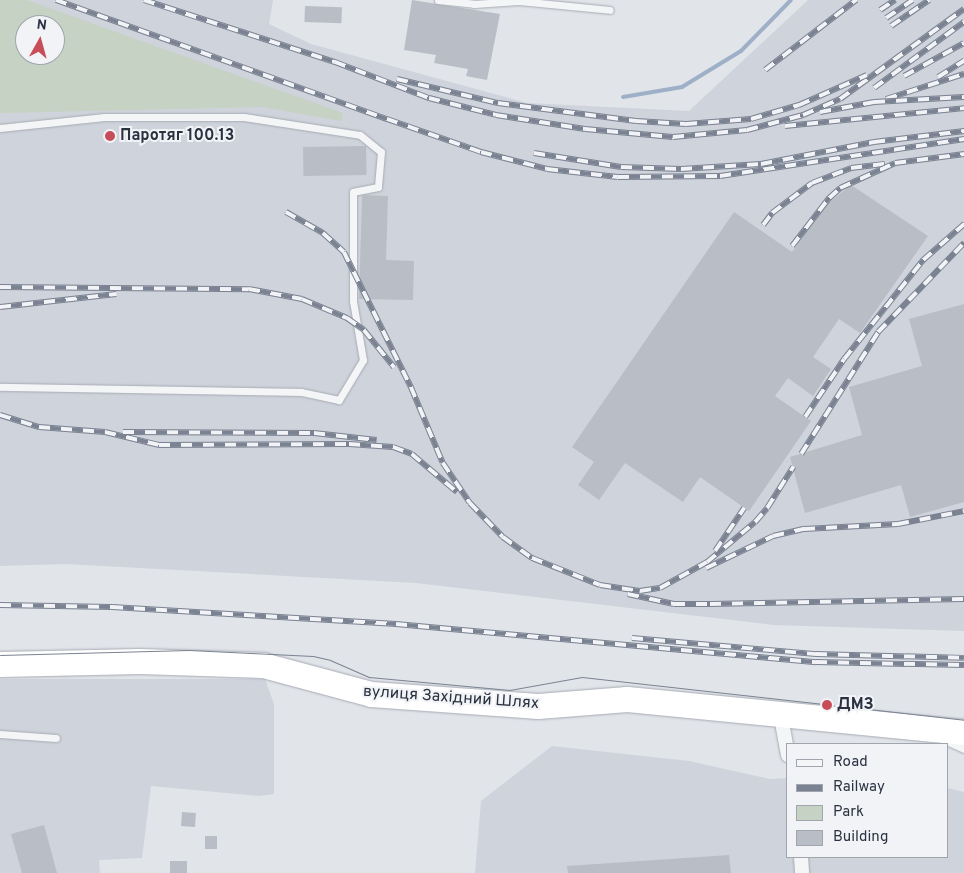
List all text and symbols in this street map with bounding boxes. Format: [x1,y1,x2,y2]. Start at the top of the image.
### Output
north arrow [15,15,65,65]
text: N [36,17,48,35]
place label: Паротяг 100.13 [120,126,234,146]
marker: Паротяг 100.13 [104,130,116,142]
street label: вулиця Західний Шлях [362,682,540,714]
place label: ДМЗ [837,695,874,715]
marker: ДМЗ [821,699,833,711]
legend [786,743,949,858]
text: Road [833,753,868,772]
text: Railway [833,778,885,797]
text: Park [833,803,864,822]
text: Building [833,828,888,847]

